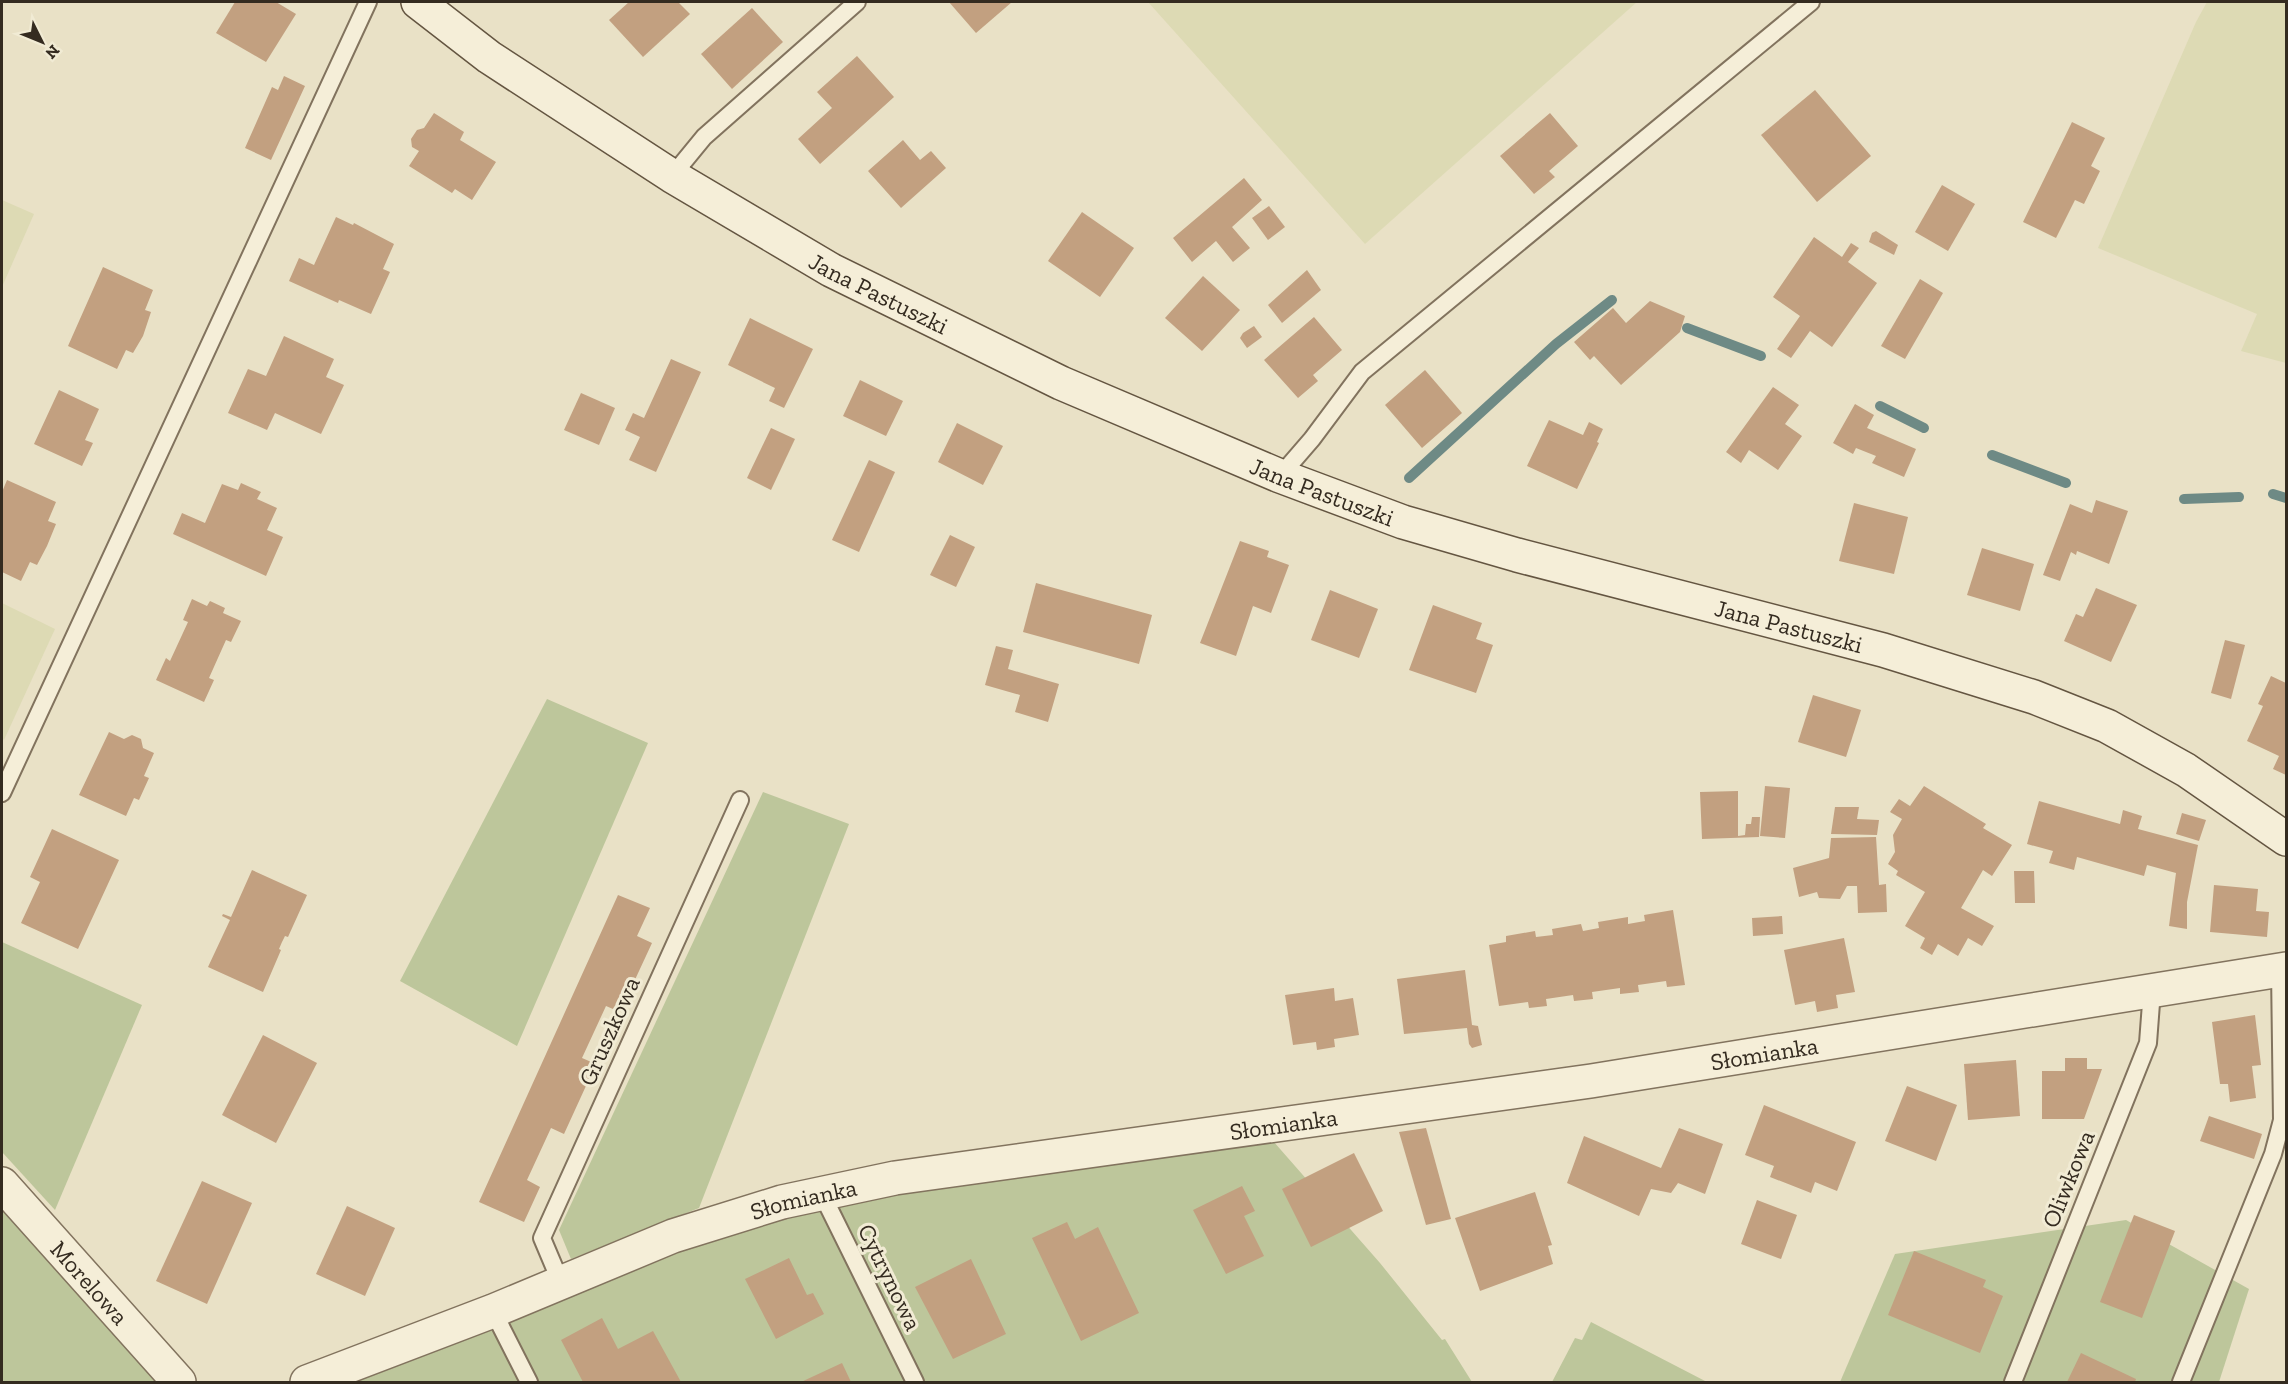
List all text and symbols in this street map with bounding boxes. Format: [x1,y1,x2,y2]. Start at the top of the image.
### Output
north arrow [12,12,72,72]
text: N [42,41,64,63]
street label: Jana Pastuszki [804,246,953,340]
street label: Jana Pastuszki [1246,451,1399,532]
street label: Jana Pastuszki [1712,593,1866,659]
street label: Gruszkowa [572,972,646,1090]
street label: Słomianka [1708,1030,1821,1076]
street label: Słomianka [1228,1102,1340,1146]
street label: Oliwkowa [2035,1126,2101,1232]
street label: Słomianka [747,1172,860,1226]
street label: Cytrynowa [852,1219,928,1335]
street label: Morelowa [45,1234,135,1331]

